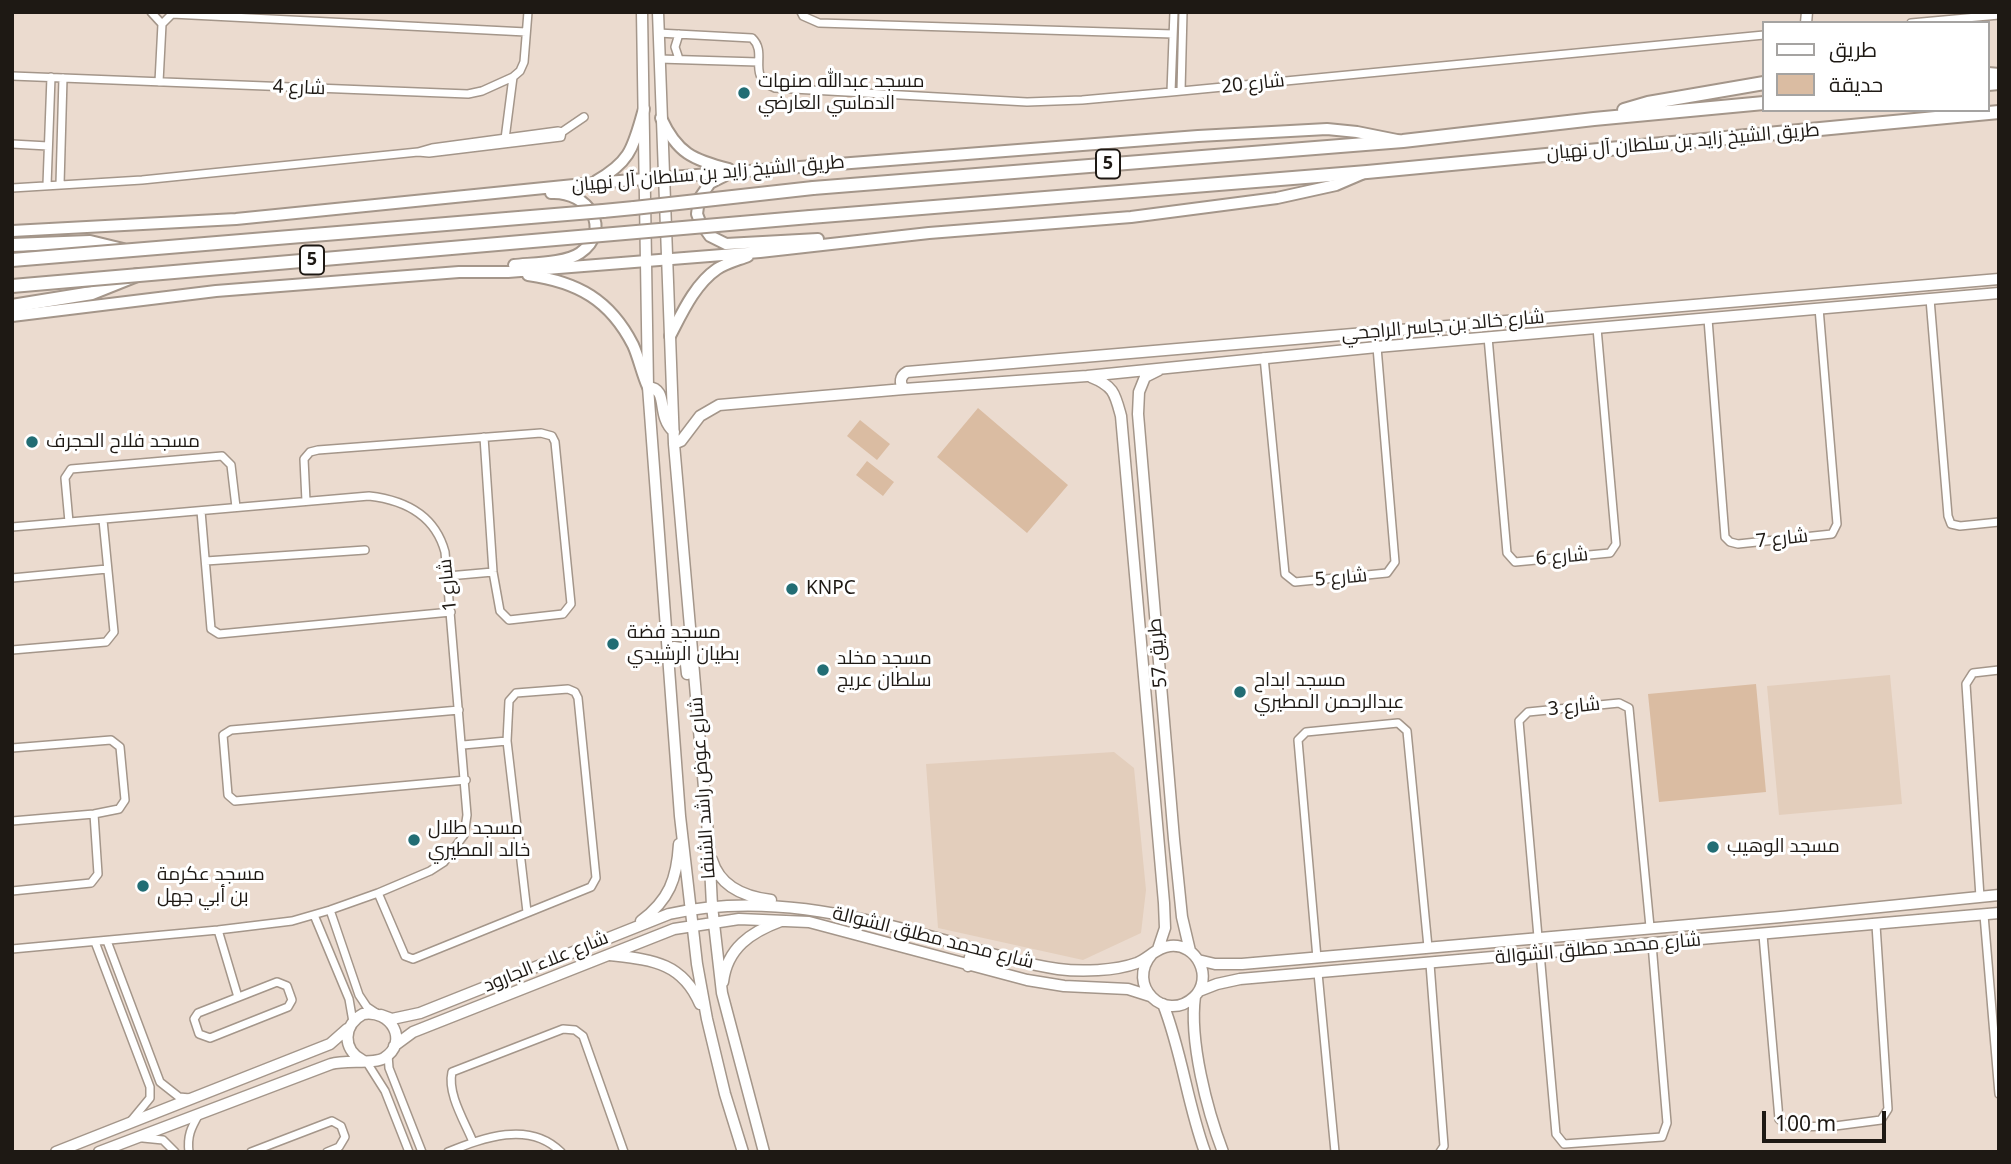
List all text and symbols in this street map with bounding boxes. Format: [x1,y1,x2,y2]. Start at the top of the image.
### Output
legend [1762,21,1990,112]
text: طريق [1829,35,1877,63]
street label: شارع 20 [1220,69,1286,99]
text: حديقة [1829,70,1883,98]
place label: مسجد عبدالله صنهات الدماسي العارضي [758,71,924,115]
street label: شارع 4 [272,76,326,100]
marker: مسجد عبدالله صنهات الدماسي العارضي [736,85,752,101]
street label: طريق الشيخ زايد بن سلطان آل نهيان [1545,119,1821,165]
road number: 5 [1096,149,1120,178]
street label: طريق الشيخ زايد بن سلطان آل نهيان [570,151,846,197]
road number: 5 [300,246,324,274]
street label: شارع خالد بن جاسر الراجحي [1341,306,1545,346]
place label: مسجد فلاح الحجرف [46,431,200,453]
marker: مسجد فلاح الحجرف [24,434,40,450]
street label: شارع 7 [1755,525,1809,553]
street label: شارع 6 [1535,543,1589,571]
street label: شارع 1 [434,558,462,612]
street label: شارع 5 [1314,564,1368,592]
place label: KNPC [806,578,856,600]
marker: KNPC [784,581,800,597]
street label: طريق 57 [1144,617,1172,689]
place label: مسجد فضة بطيان الرشيدي [627,622,740,666]
marker: مسجد فضة بطيان الرشيدي [605,636,621,652]
place label: مسجد مخلد سلطان عريج [837,648,932,692]
marker: مسجد مخلد سلطان عريج [815,662,831,678]
place label: مسجد ابداح عبدالرحمن المطيري [1254,670,1404,714]
marker: مسجد ابداح عبدالرحمن المطيري [1232,684,1248,700]
street label: شارع 3 [1547,693,1601,721]
street label: شارع عوض راشد الشنفا [685,696,721,880]
place label: مسجد طلال خالد المطيري [428,818,530,862]
marker: مسجد طلال خالد المطيري [406,832,422,848]
place label: مسجد الوهيب [1727,836,1840,858]
marker: مسجد الوهيب [1705,839,1721,855]
place label: مسجد عكرمة بن أبي جهل [157,864,265,908]
marker: مسجد عكرمة بن أبي جهل [135,878,151,894]
street label: شارع محمد مطلق الشوالة [830,902,1036,974]
street label: شارع علاء الجارود [480,927,612,997]
street label: شارع محمد مطلق الشوالة [1494,929,1702,969]
scale bar [1766,1098,1890,1142]
text: 100 m [1775,1109,1836,1137]

